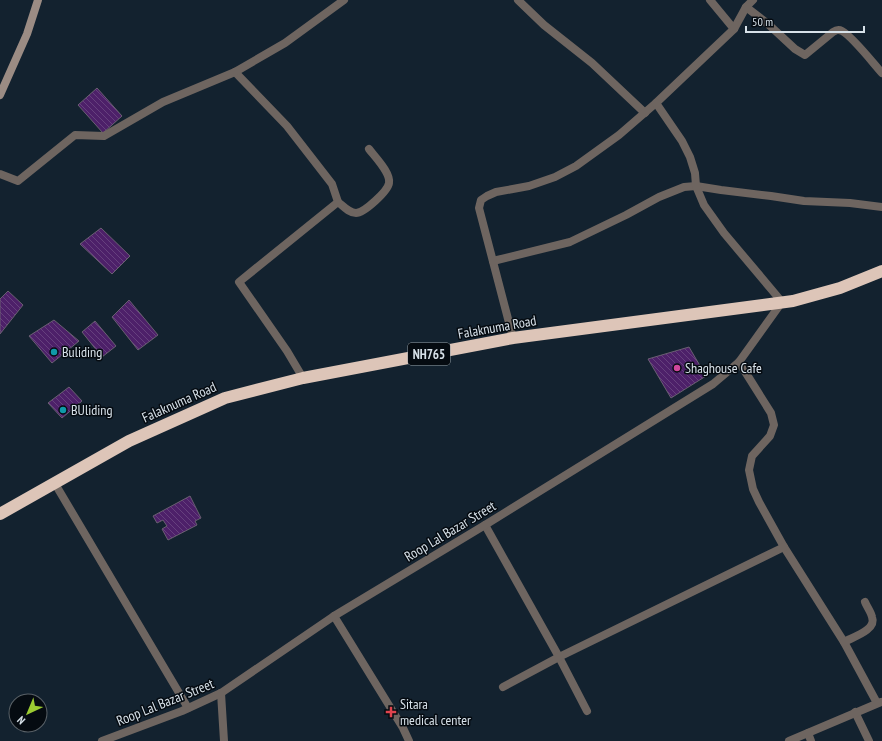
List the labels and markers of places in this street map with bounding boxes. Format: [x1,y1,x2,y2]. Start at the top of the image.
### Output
place label: Buliding [62,343,102,361]
marker: Buliding [49,347,59,357]
place label: Shaghouse Cafe [685,359,762,377]
marker: Shaghouse Cafe [672,363,682,373]
place label: BUliding [71,401,112,419]
marker: BUliding [58,405,68,415]
place label: Sitara medical center [400,695,471,729]
marker: Sitara medical center [385,706,397,718]

